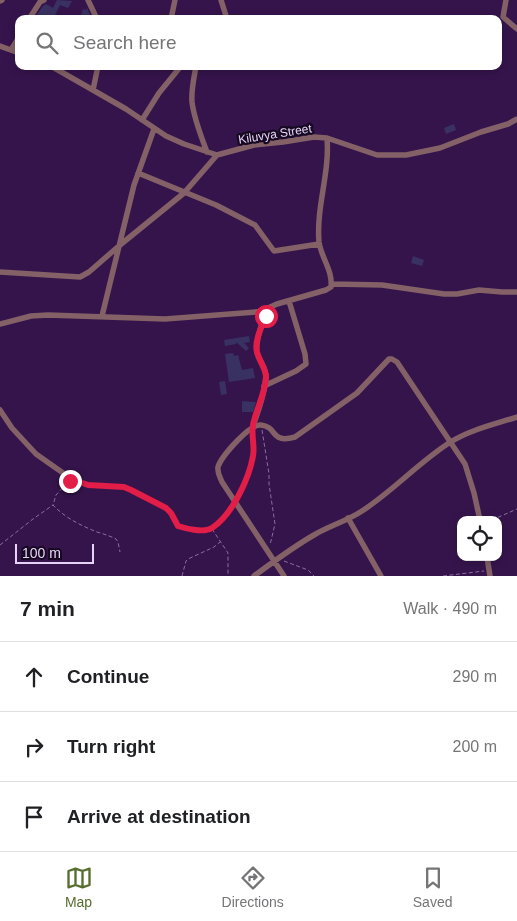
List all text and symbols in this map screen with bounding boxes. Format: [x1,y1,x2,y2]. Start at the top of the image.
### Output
search box [15,15,502,70]
icon: search [33,29,61,57]
text: Search here [73,32,177,53]
street label: Kiluvya Street [237,121,313,147]
route start [255,305,278,328]
route end [59,470,82,493]
map controls [457,516,502,561]
button: locate [457,516,502,561]
scale bar [15,541,94,564]
text: 100 m [22,545,61,561]
text: 7 min [20,597,75,620]
text: Walk · 490 m [403,600,497,617]
icon: ahead [20,663,48,691]
text: Continue [67,666,149,687]
text: 290 m [453,668,497,685]
icon: right [20,733,48,761]
text: Turn right [67,736,155,757]
text: 200 m [453,738,497,755]
icon: arrive [20,803,48,831]
text: Arrive at destination [67,806,251,827]
tab: Map [65,864,93,910]
tab: Directions [222,864,284,910]
tab: Saved [413,864,452,910]

